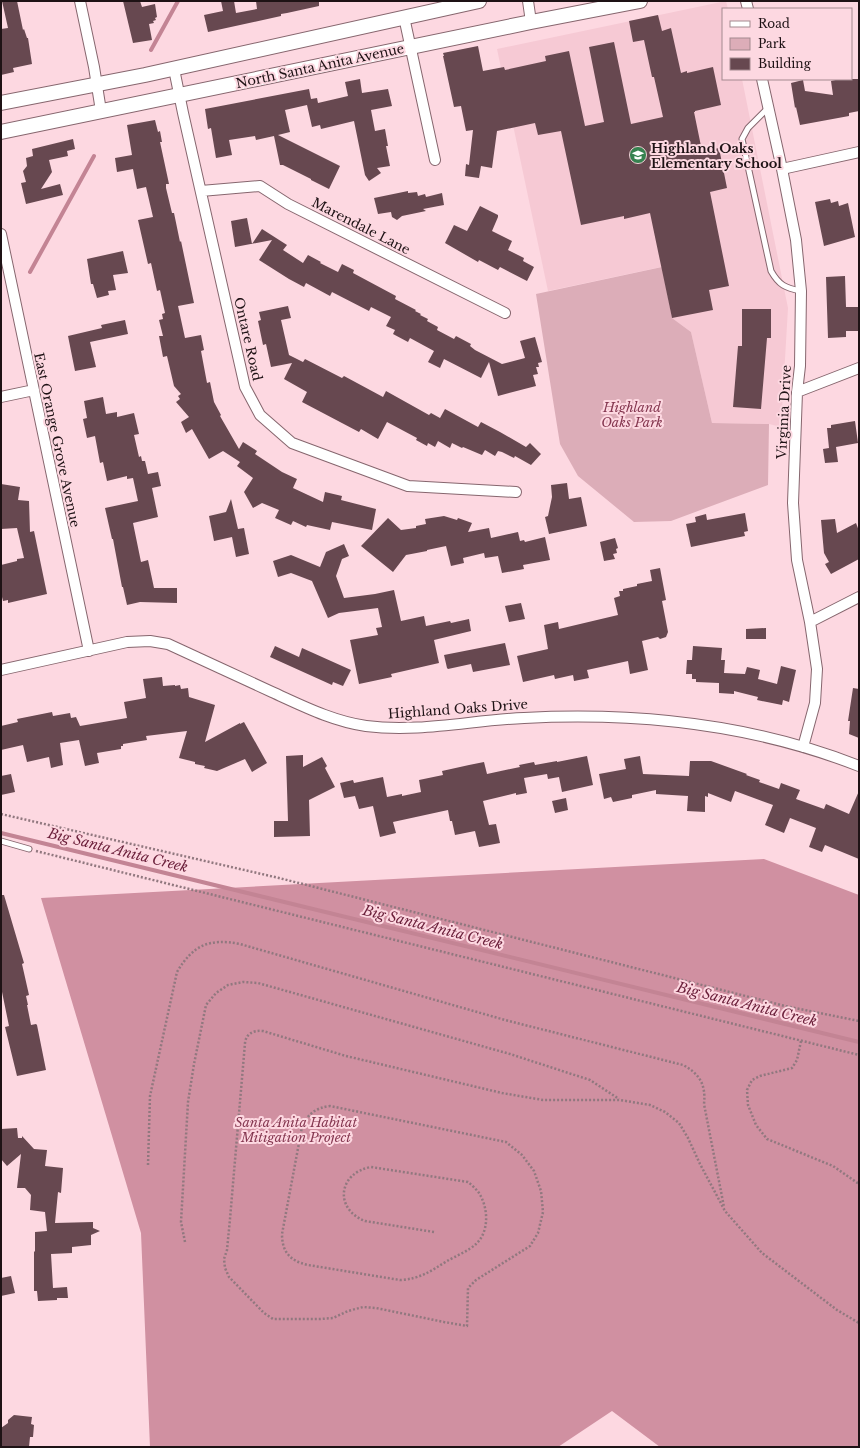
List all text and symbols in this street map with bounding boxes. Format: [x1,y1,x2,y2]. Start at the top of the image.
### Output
legend [722,8,852,80]
text: Road [758,16,790,31]
text: Park [758,36,786,51]
street label: North Santa Anita Avenue [234,40,406,92]
text: Building [758,56,812,71]
place label: Highland Oaks Elementary School [651,140,782,172]
school or university icon: Highland Oaks Elementary School [628,145,648,165]
street label: Marendale Lane [309,194,413,258]
street label: Ontare Road [230,296,266,383]
street label: East Orange Grove Avenue [30,351,84,529]
street label: Virginia Drive [773,364,795,461]
park label: Highland Oaks Park [601,399,663,431]
street label: Highland Oaks Drive [387,696,529,722]
water label: Big Santa Anita Creek [45,824,190,876]
water label: Big Santa Anita Creek [360,901,505,953]
water label: Big Santa Anita Creek [674,978,819,1030]
park label: Santa Anita Habitat Mitigation Project [235,1114,357,1146]

